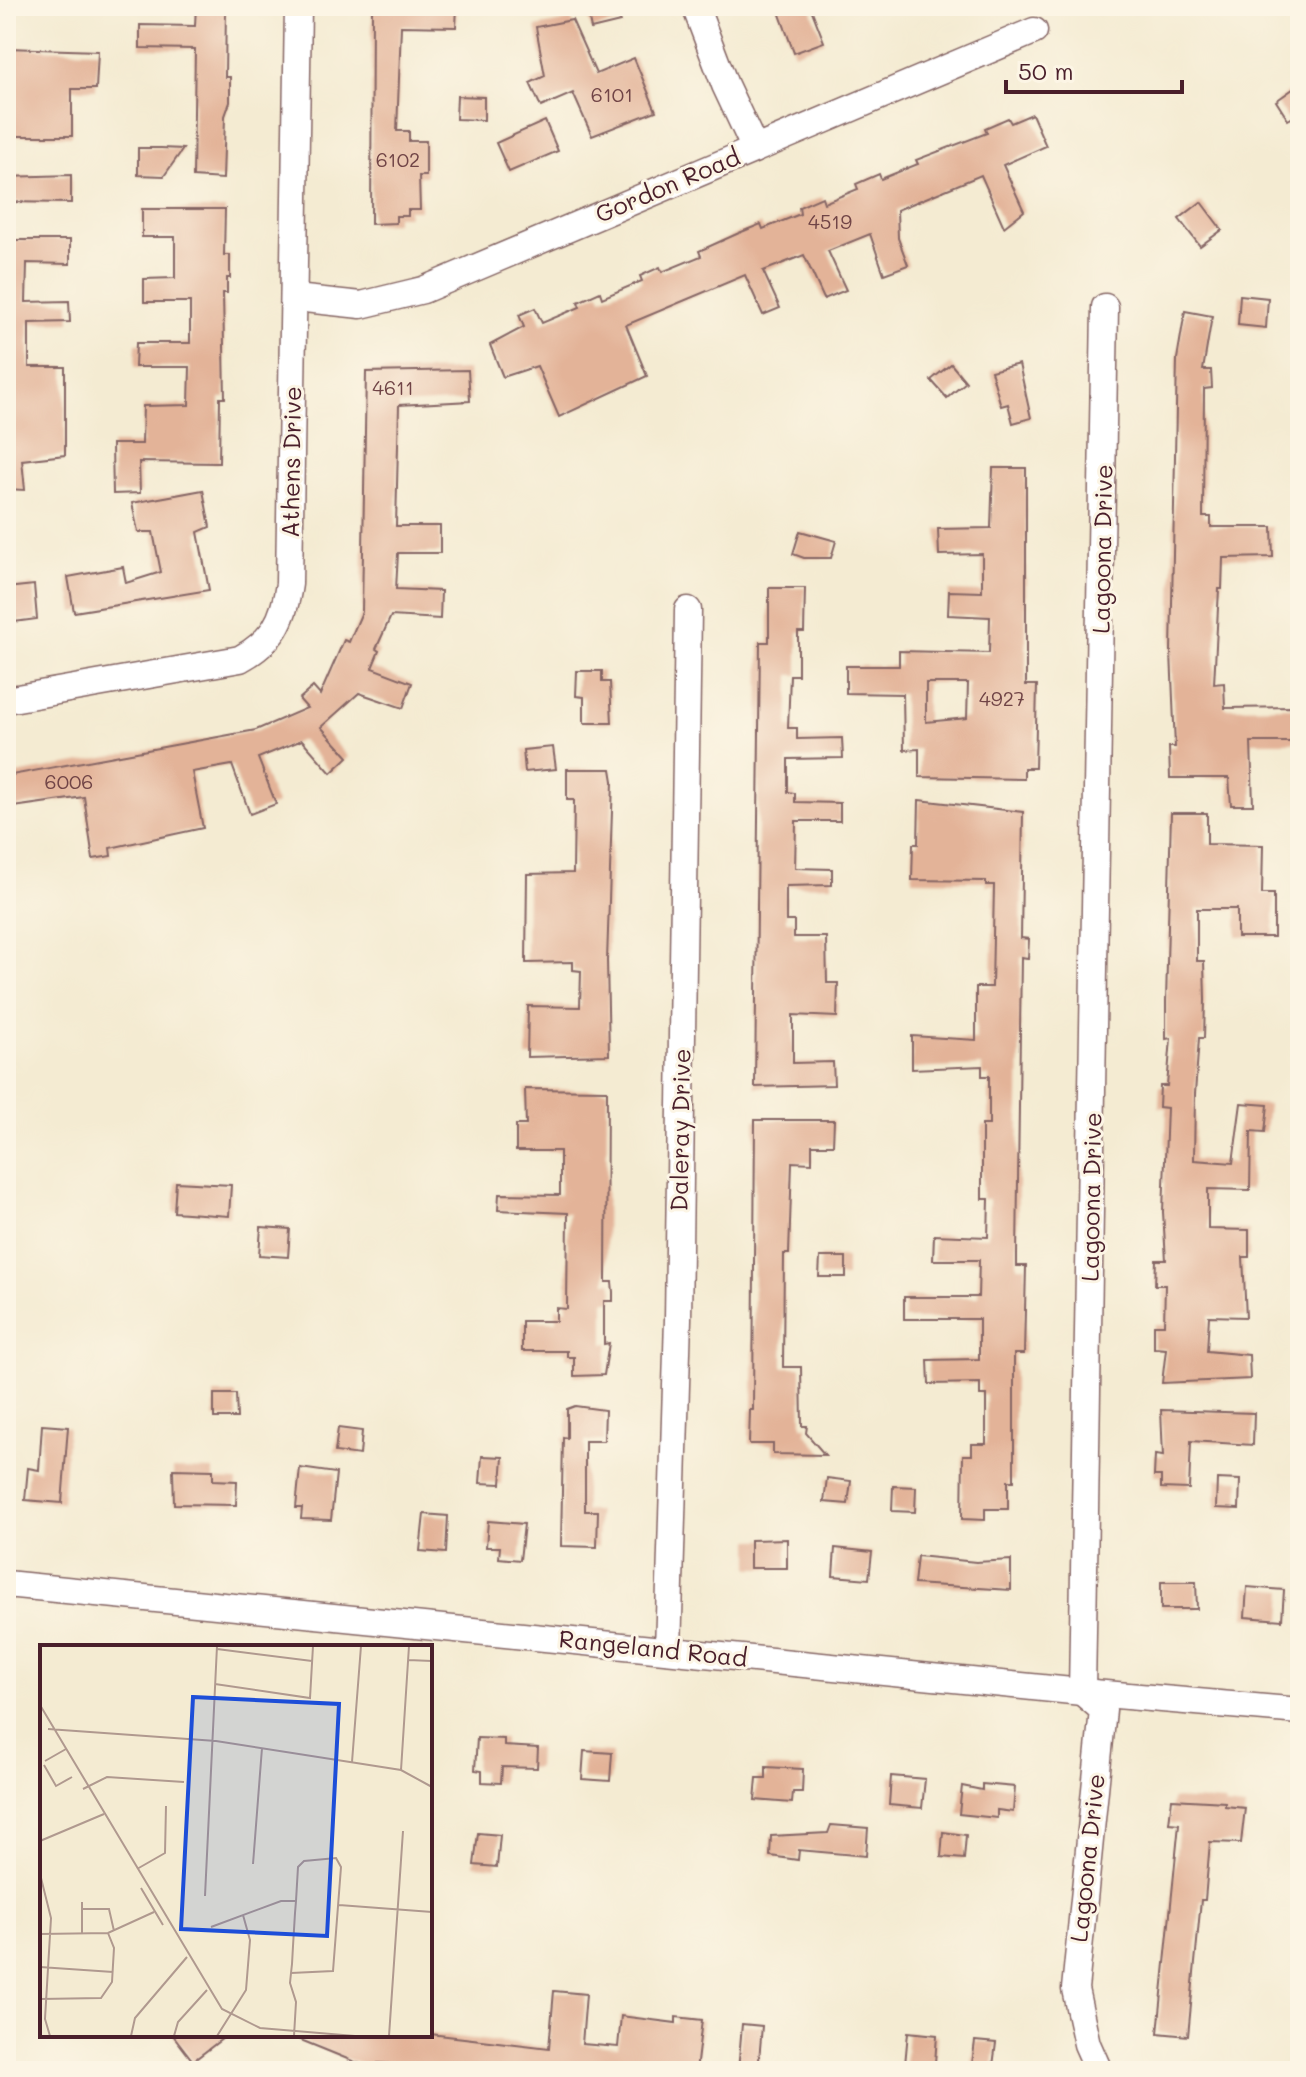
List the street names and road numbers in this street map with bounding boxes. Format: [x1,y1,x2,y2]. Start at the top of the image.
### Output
street label: Gordon Road [590,140,744,229]
street label: Athens Drive [274,386,307,538]
street label: Lagoona Drive [1085,464,1118,634]
street label: Daleray Drive [663,1048,696,1212]
street label: Lagoona Drive [1074,1112,1107,1282]
street label: Rangeland Road [557,1622,749,1673]
street label: Lagoona Drive [1062,1772,1111,1944]

